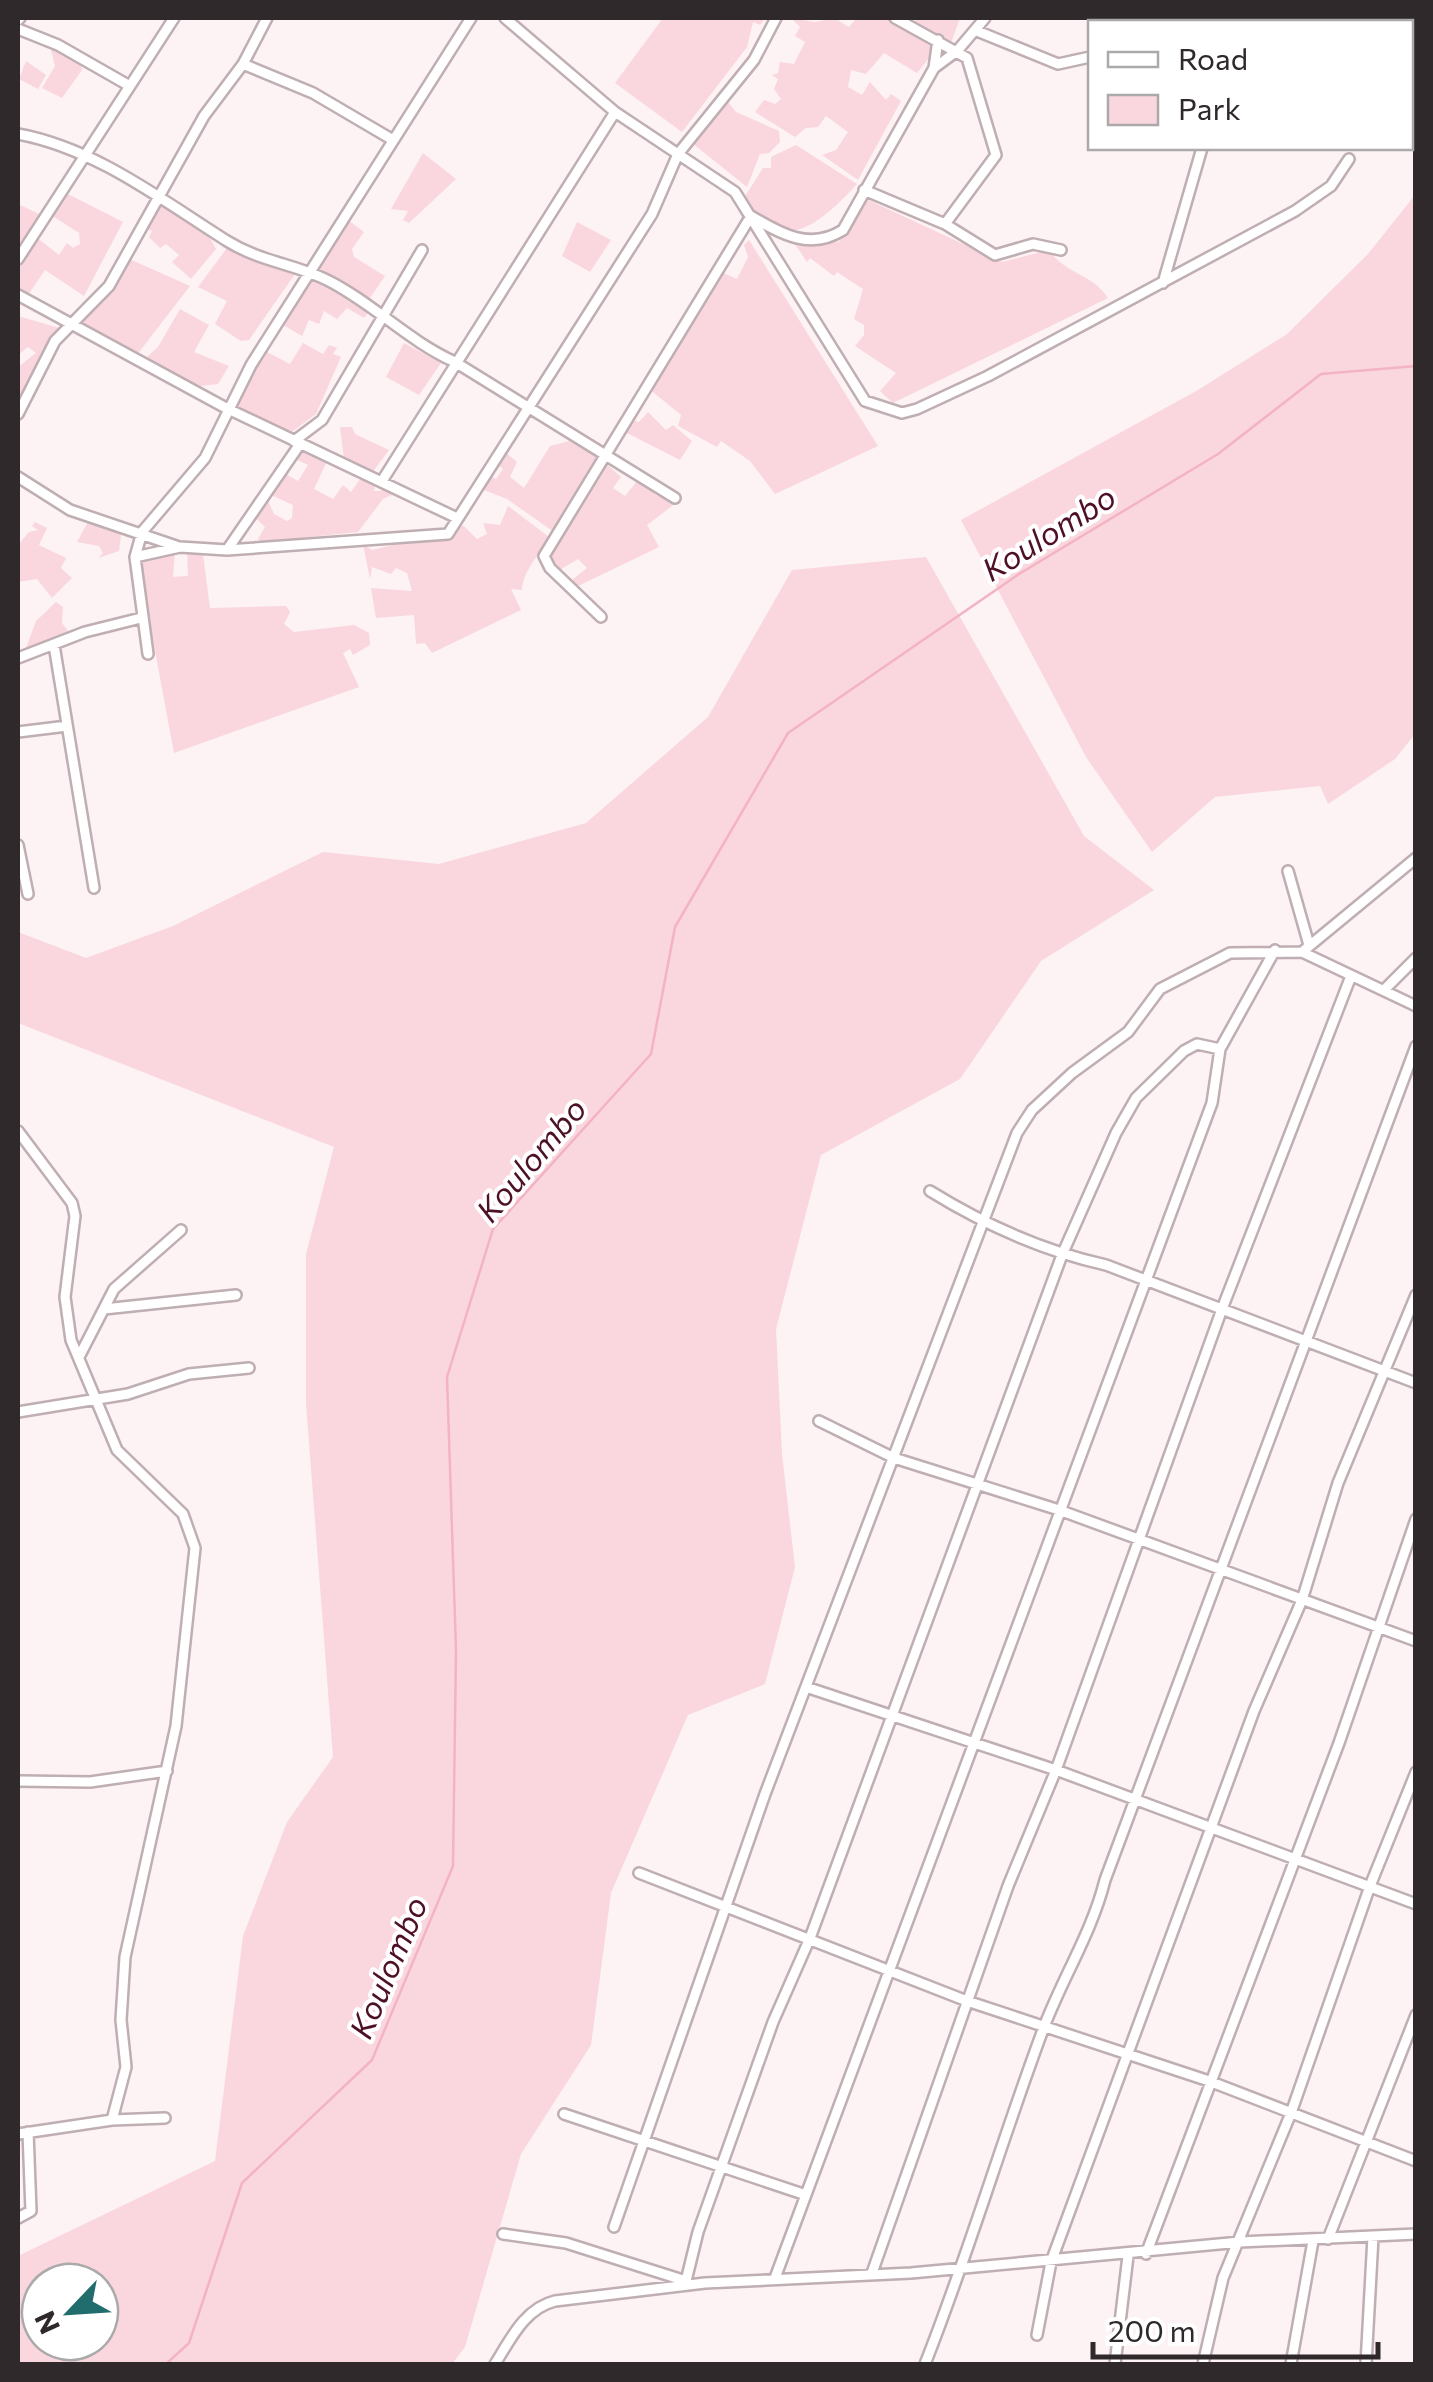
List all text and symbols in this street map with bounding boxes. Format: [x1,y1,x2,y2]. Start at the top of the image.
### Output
legend [1088,20,1413,150]
text: Road [1178,39,1248,76]
text: Park [1178,89,1241,126]
water label: Koulombo [974,475,1122,589]
water label: Koulombo [466,1089,594,1229]
water label: Koulombo [339,1890,435,2044]
north arrow [20,2262,120,2362]
scale bar [1093,2297,1378,2359]
text: N [27,2306,66,2340]
text: 200 m [1108,2311,1196,2348]

